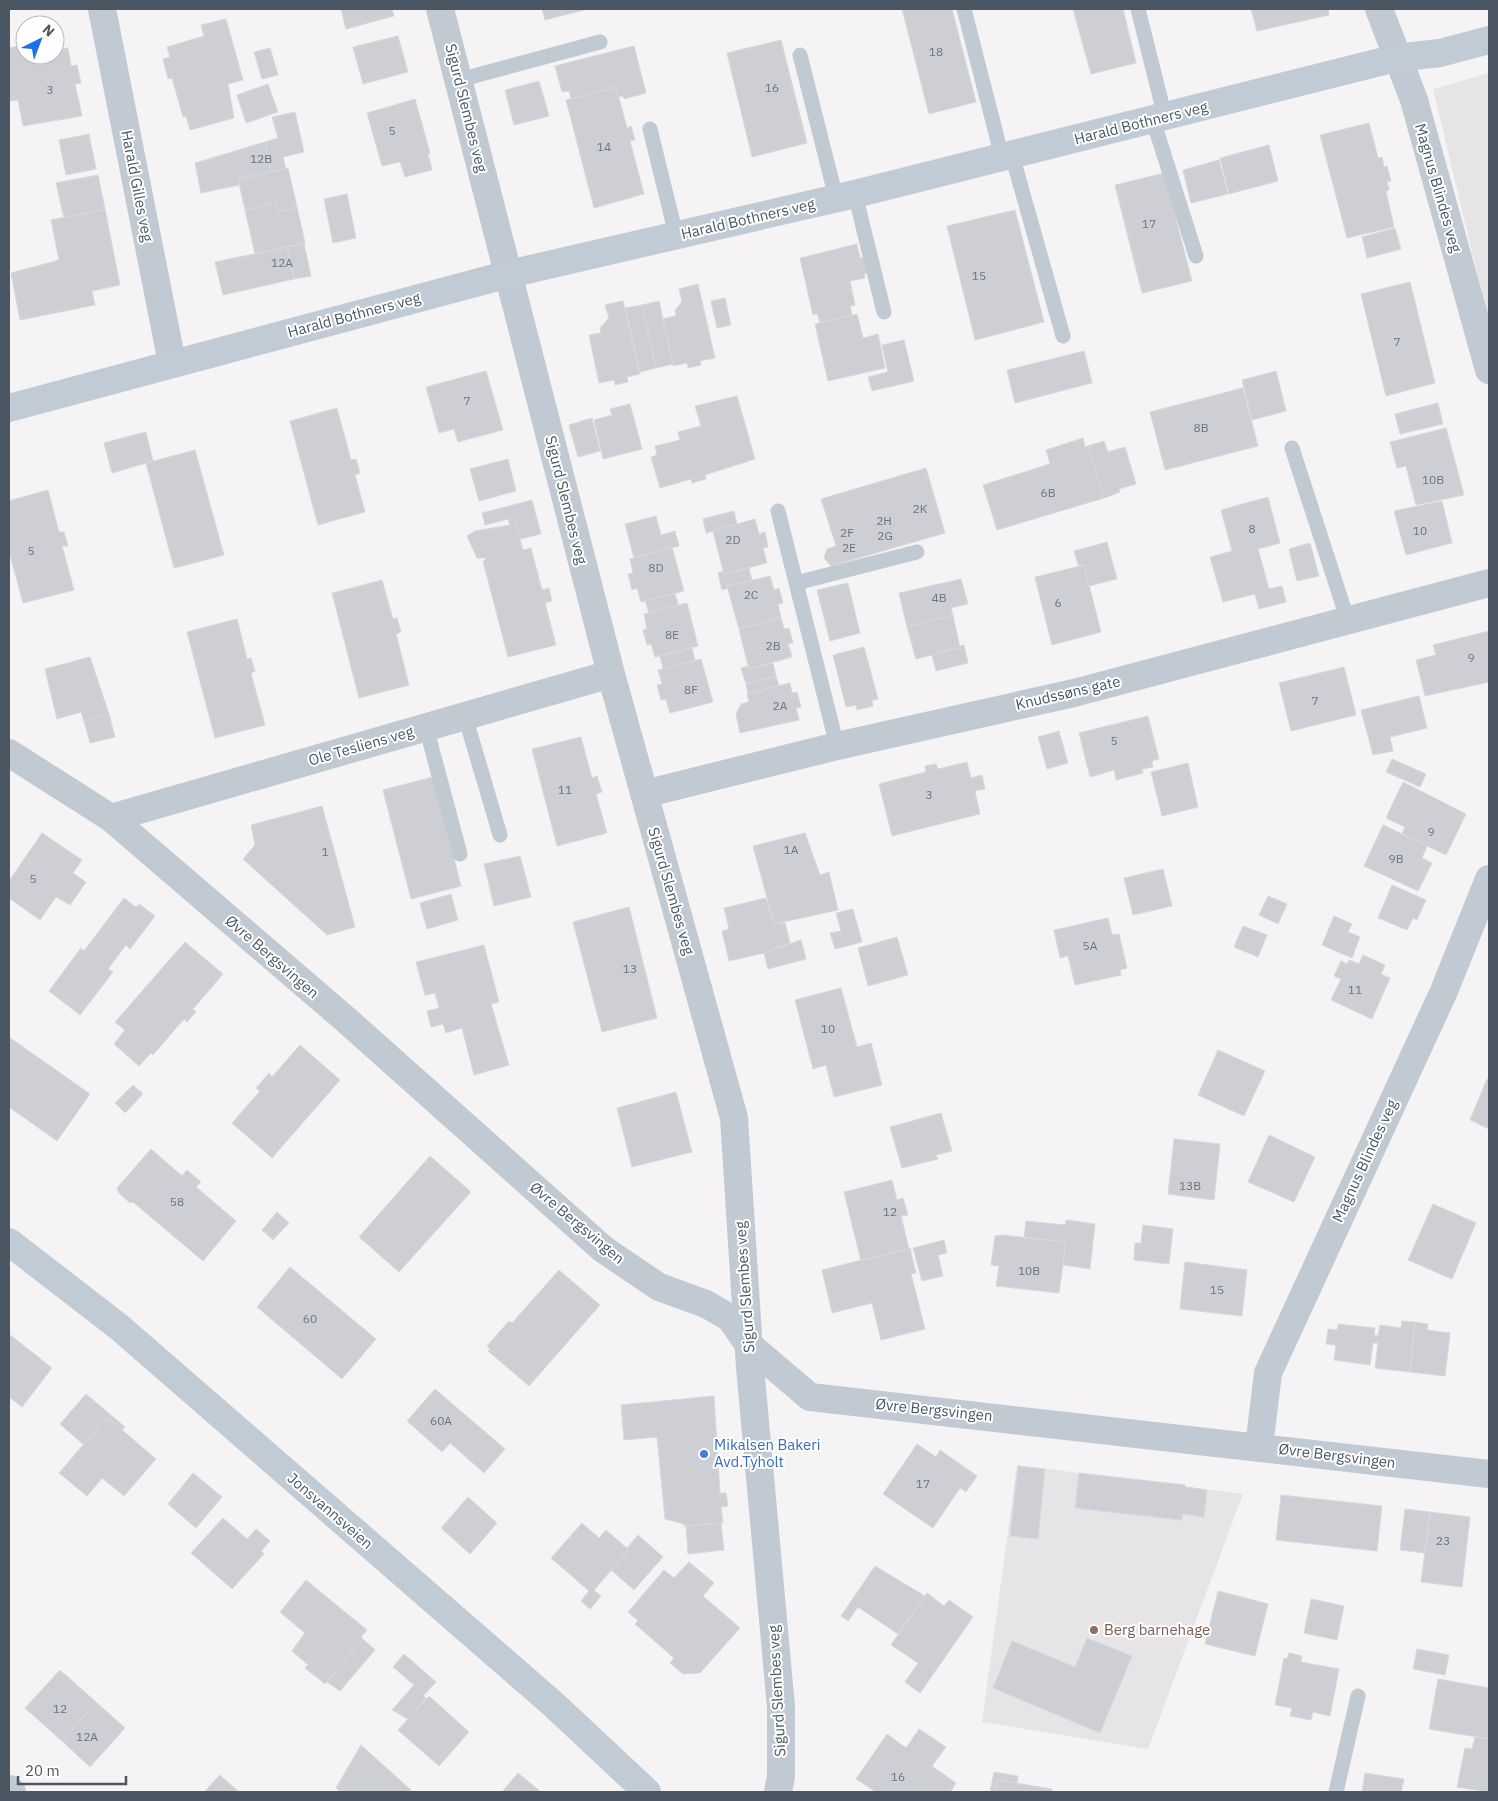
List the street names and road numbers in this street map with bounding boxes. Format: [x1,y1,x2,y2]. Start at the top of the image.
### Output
street label: Sigurd Slembes veg [441,42,492,174]
street label: Harald Bothners veg [1072,97,1210,148]
street label: Magnus Blindes veg [1411,121,1466,255]
street label: Harald Gilles veg [117,129,158,243]
street label: Harald Bothners veg [679,194,817,243]
street label: Harald Bothners veg [285,288,423,341]
street label: Sigurd Slembes veg [541,434,592,566]
street label: Knudssøns gate [1014,671,1122,714]
street label: Ole Tesliens veg [306,721,416,770]
street label: Sigurd Slembes veg [644,825,699,957]
street label: Øvre Bergsvingen [222,911,323,1002]
street label: Magnus Blindes veg [1328,1096,1401,1225]
street label: Øvre Bergsvingen [526,1178,628,1268]
street label: Sigurd Slembes veg [730,1221,759,1353]
street label: Øvre Bergsvingen [875,1394,994,1425]
street label: Øvre Bergsvingen [1278,1439,1397,1472]
street label: Jonsvannsveien [284,1468,377,1553]
street label: Sigurd Slembes veg [764,1625,789,1757]

